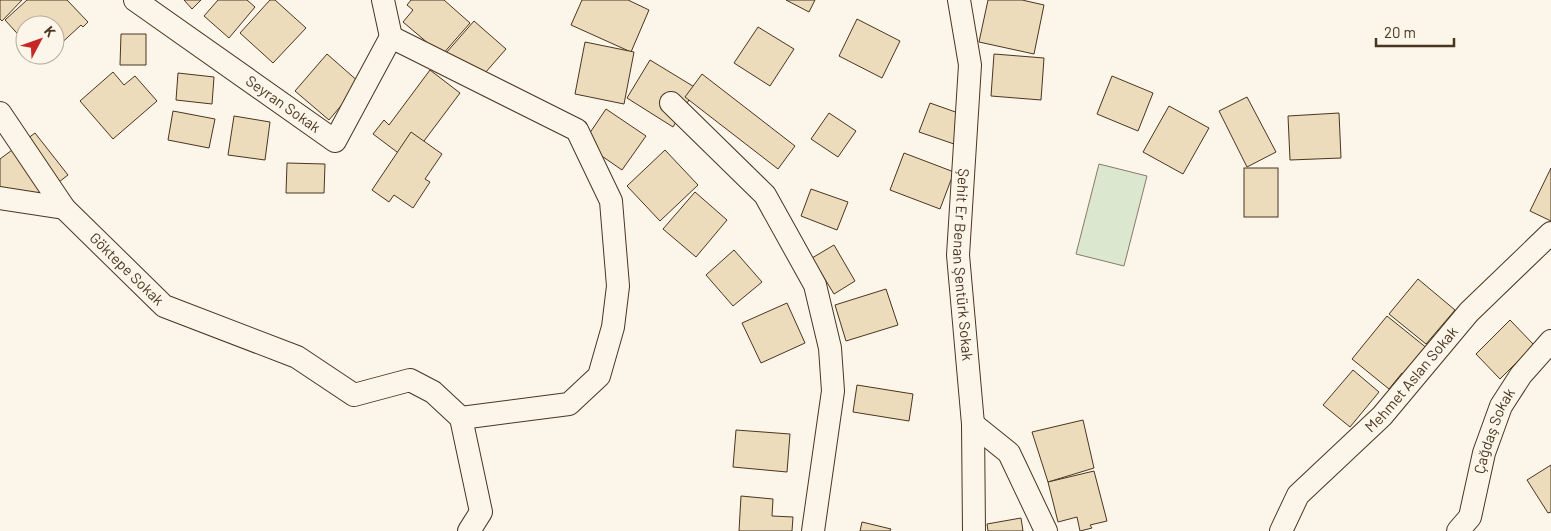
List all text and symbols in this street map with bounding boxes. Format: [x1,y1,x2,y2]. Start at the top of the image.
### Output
north arrow [15,15,65,65]
scale bar [1376,15,1454,47]
text: K [41,22,60,40]
text: 20 m [1384,23,1416,41]
street label: Seyran Sokak [243,71,325,136]
street label: Şehit Er Benan Şentürk Sokak [950,168,977,362]
street label: Göktepe Sokak [86,228,168,309]
street label: Mehmet Aslan Sokak [1361,322,1461,435]
street label: Çağdaş Sokak [1470,384,1518,475]

